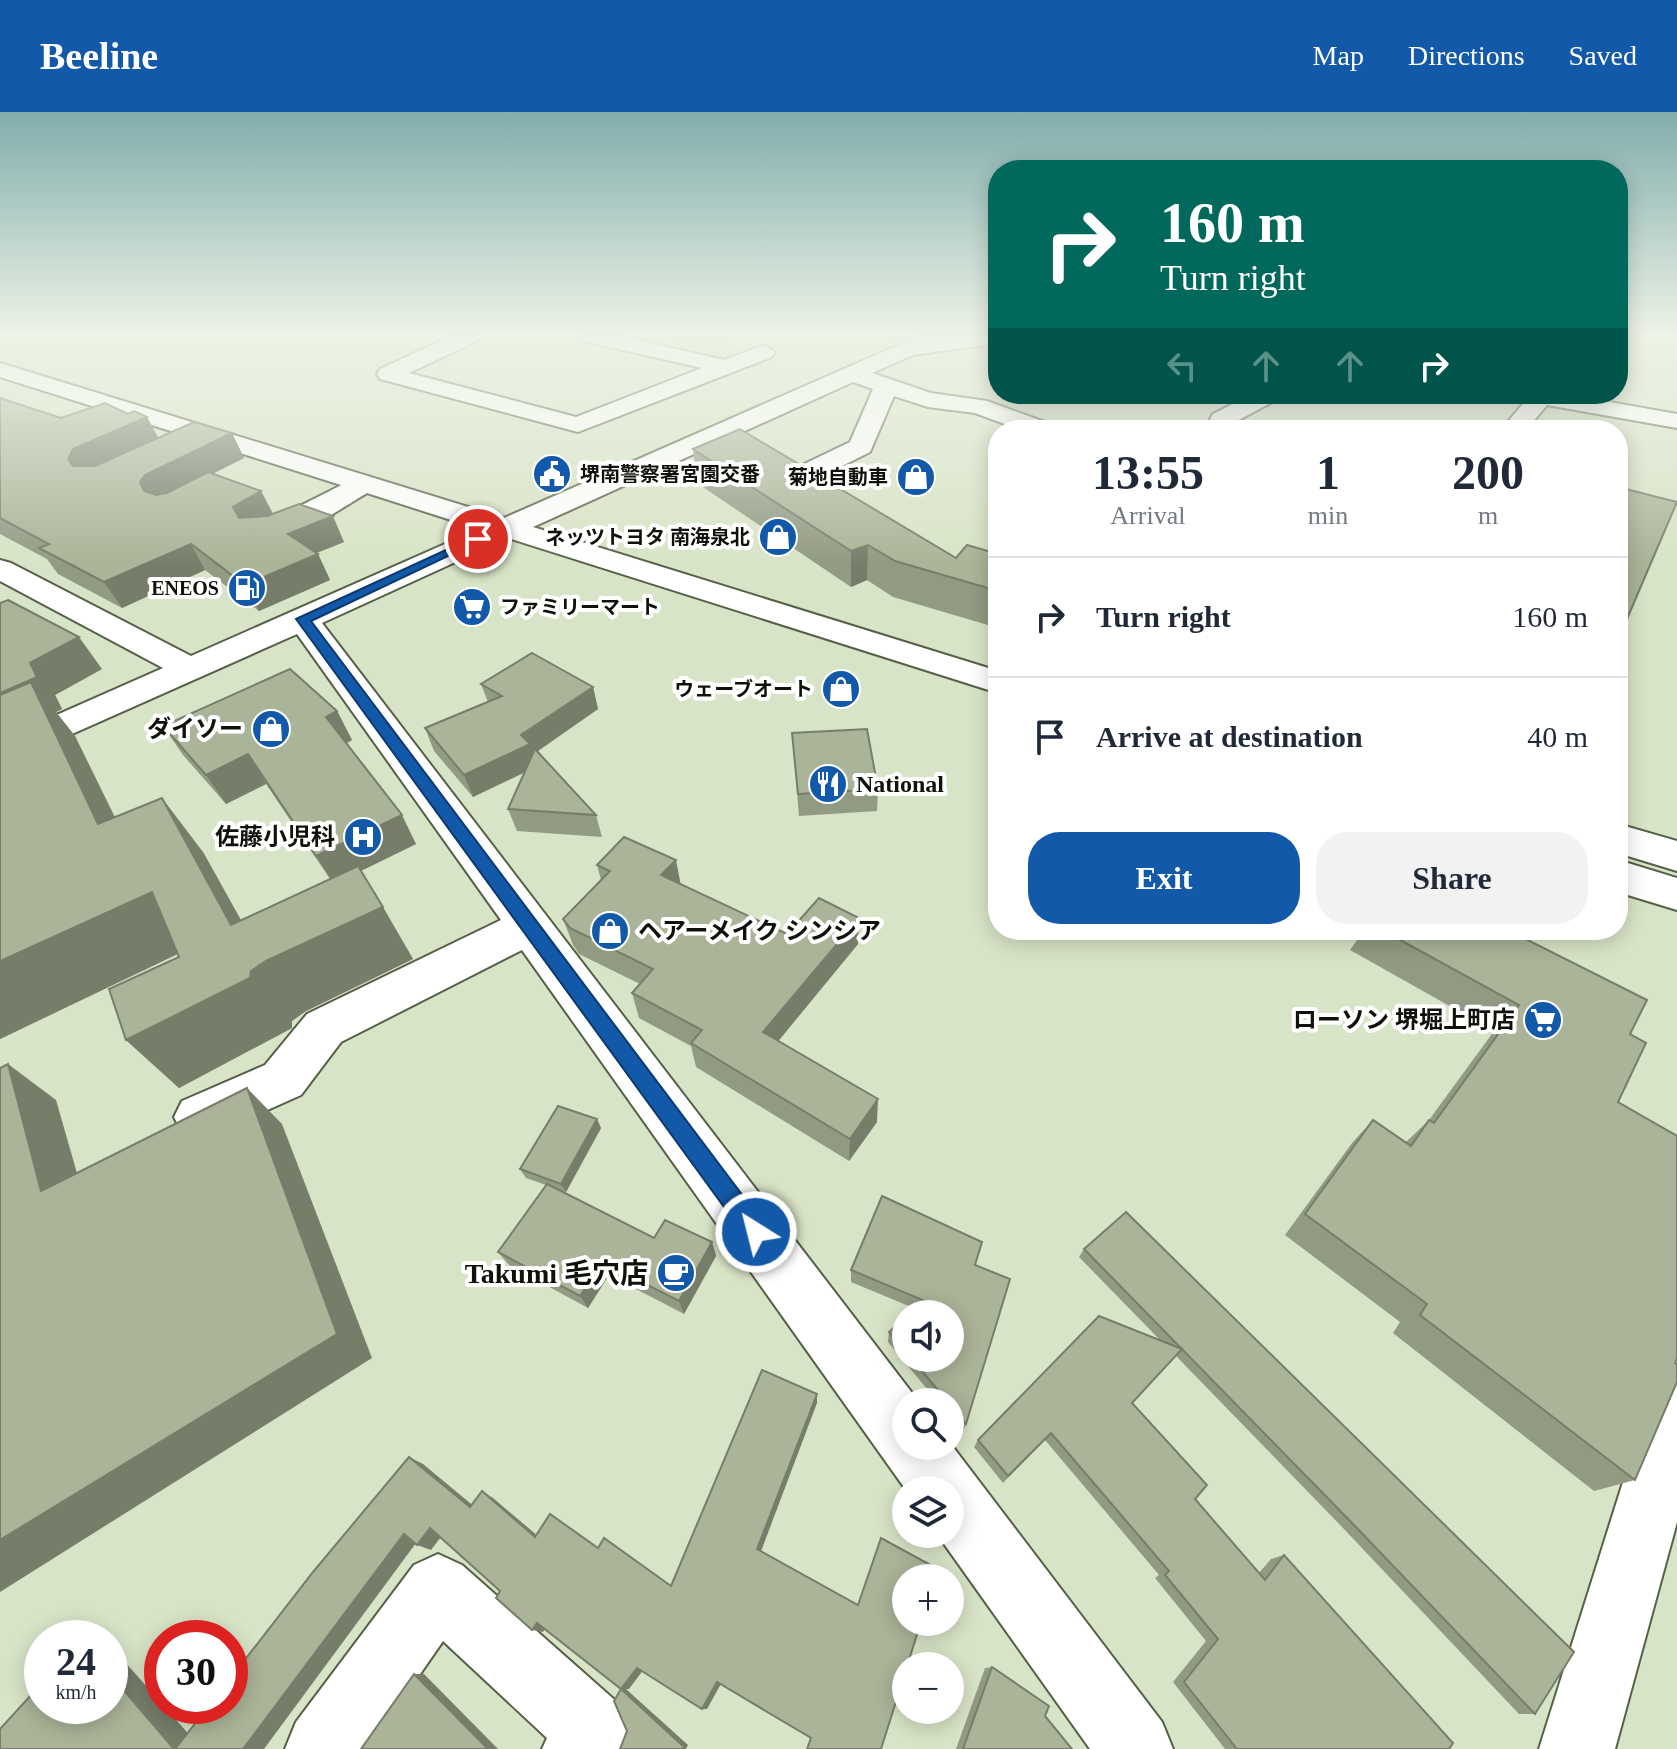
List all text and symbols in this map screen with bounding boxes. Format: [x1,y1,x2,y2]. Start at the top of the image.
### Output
text: Beeline [40,35,158,77]
text: Map [1313,40,1364,71]
text: Directions [1408,40,1525,71]
text: Saved [1569,40,1637,71]
icon: right [1028,192,1132,296]
text: 160 m [1160,192,1305,254]
text: Turn right [1160,258,1306,298]
icon: left [1160,344,1204,388]
icon: ahead [1244,344,1288,388]
icon: ahead [1328,344,1372,388]
icon: right [1412,344,1456,388]
text: 13:55 [1092,446,1204,499]
text: 1 [1316,446,1340,499]
text: 200 [1452,446,1524,499]
public building icon: 堺南警察署宮園交番 [531,453,573,495]
shop icon: 菊地自動車 [895,456,937,498]
place label: 堺南警察署宮園交番 [580,463,760,485]
place label: 菊地自動車 [788,466,888,488]
text: Arrival [1110,501,1185,530]
text: min [1308,501,1348,530]
text: m [1478,501,1498,530]
pin [444,505,512,573]
shop icon: ネッツトヨタ 南海泉北 [757,516,799,558]
icon: arrive [456,517,500,561]
place label: ネッツトヨタ 南海泉北 [545,526,750,548]
fuel station icon: ENEOS [226,567,268,609]
place label: ENEOS [151,577,219,599]
supermarket icon: ファミリーマート [451,586,493,628]
icon: right [1028,595,1072,639]
place label: ファミリーマート [500,596,660,618]
text: Turn right [1096,600,1231,633]
text: 160 m [1512,600,1588,633]
shop icon: ウェーブオート [820,668,862,710]
place label: ウェーブオート [674,678,813,700]
shop icon: ダイソー [250,708,292,750]
icon: arrive [1028,715,1072,759]
place label: ダイソー [147,716,243,742]
text: Arrive at destination [1096,720,1363,753]
text: 40 m [1527,720,1588,753]
restaurant icon: National [807,763,849,805]
place label: National [856,771,944,797]
hospital icon: 佐藤小児科 [342,816,384,858]
place label: 佐藤小児科 [215,824,335,850]
button: Exit [1028,832,1300,924]
button: Share [1316,832,1588,924]
shop icon: ヘアーメイク シンシア [589,910,631,952]
place label: ヘアーメイク シンシア [638,918,881,944]
supermarket icon: ローソン 堺堀上町店 [1522,999,1564,1041]
place label: ローソン 堺堀上町店 [1293,1007,1515,1033]
position arrow [714,1190,798,1274]
cafe icon: Takumi 毛穴店 [655,1252,697,1294]
place label: Takumi 毛穴店 [465,1258,648,1289]
map controls [892,1300,964,1724]
button: sound [892,1300,964,1372]
button: search [892,1388,964,1460]
button: layers [892,1476,964,1548]
button: + [892,1564,964,1636]
speed limit sign: 30 [144,1620,248,1724]
text: 24 [56,1639,96,1684]
button: − [892,1652,964,1724]
text: km/h [55,1681,97,1703]

